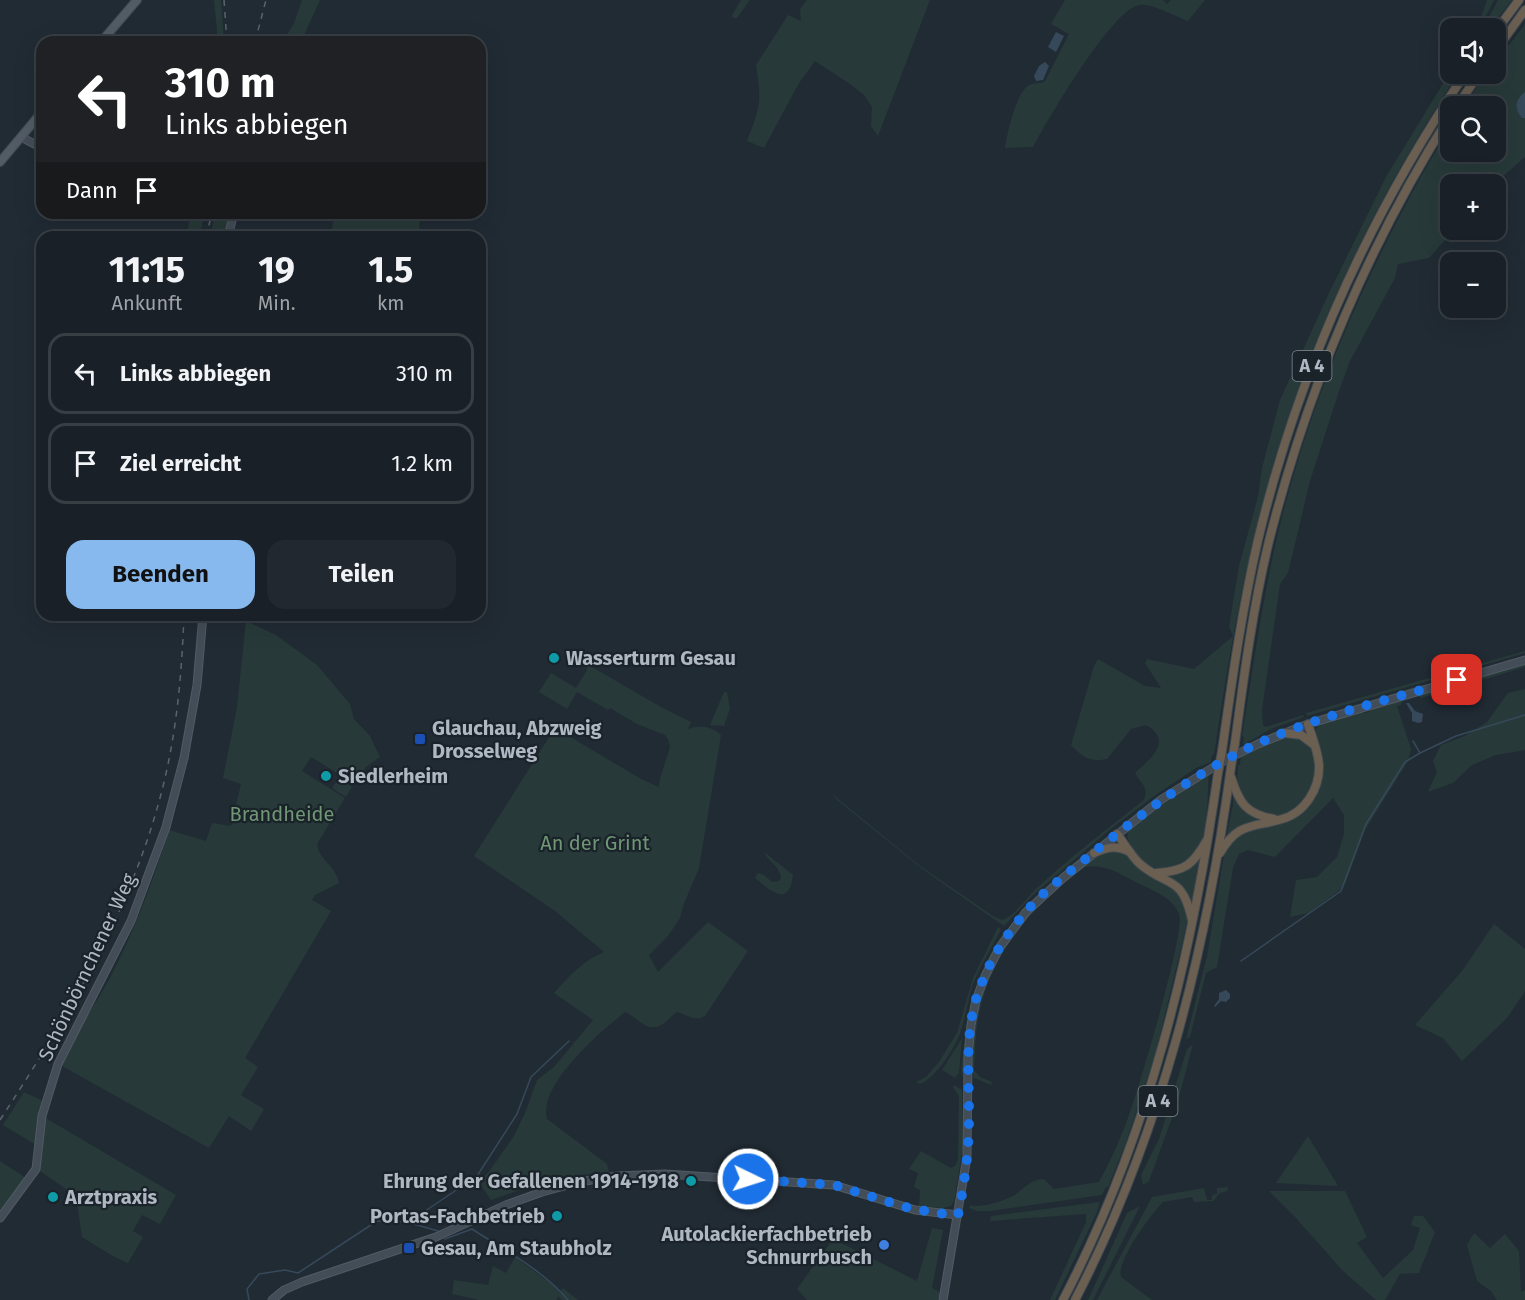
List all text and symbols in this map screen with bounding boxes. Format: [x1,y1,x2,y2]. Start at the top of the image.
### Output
map controls [1440,18,1506,318]
button: sound [1440,18,1506,84]
text: 310 m [165,58,275,108]
icon: left [66,60,144,138]
button: search [1440,96,1506,162]
text: Links abbiegen [165,109,349,141]
icon: arrive [130,174,163,207]
button: + [1440,174,1506,240]
text: Dann [66,177,118,204]
text: 11:15 [109,248,185,292]
text: 19 [258,248,295,292]
text: 1.5 [368,248,413,292]
button: − [1440,252,1506,318]
text: Ankunft [112,291,182,315]
text: Min. [258,291,295,315]
text: km [377,291,404,315]
road number: A 4 [1292,351,1332,381]
icon: left [69,357,102,390]
text: Links abbiegen [120,360,271,387]
text: 310 m [396,360,453,387]
icon: arrive [69,447,102,480]
text: Ziel erreicht [120,450,241,477]
text: 1.2 km [391,450,453,477]
button: Beenden [66,540,255,609]
button: Teilen [267,540,456,609]
place label: Wasserturm Gesau [566,646,736,670]
marker: Wasserturm Gesau [547,651,561,665]
pin [1431,654,1482,705]
icon: arrive [1440,663,1473,696]
place label: Glauchau, Abzweig Drosselweg [432,716,603,763]
marker: Glauchau, Abzweig Drosselweg [413,732,427,746]
place label: Siedlerheim [338,764,448,788]
marker: Siedlerheim [319,769,333,783]
park label: Brandheide [230,802,334,826]
park label: An der Grint [540,831,650,855]
street label: Schönbörnchener Weg [33,869,141,1065]
road number: A 4 [1138,1086,1178,1116]
position arrow [716,1147,780,1211]
place label: Ehrung der Gefallenen 1914-1918 [383,1169,679,1193]
marker: Ehrung der Gefallenen 1914-1918 [684,1174,698,1188]
place label: Arztpraxis [64,1185,158,1209]
marker: Arztpraxis [46,1190,60,1204]
place label: Portas-Fachbetrieb [370,1204,545,1228]
marker: Portas-Fachbetrieb [550,1209,564,1223]
place label: Autolackierfachbetrieb Schnurrbusch [661,1222,872,1269]
place label: Gesau, Am Staubholz [421,1236,612,1260]
marker: Autolackierfachbetrieb Schnurrbusch [877,1238,891,1252]
marker: Gesau, Am Staubholz [402,1241,416,1255]

